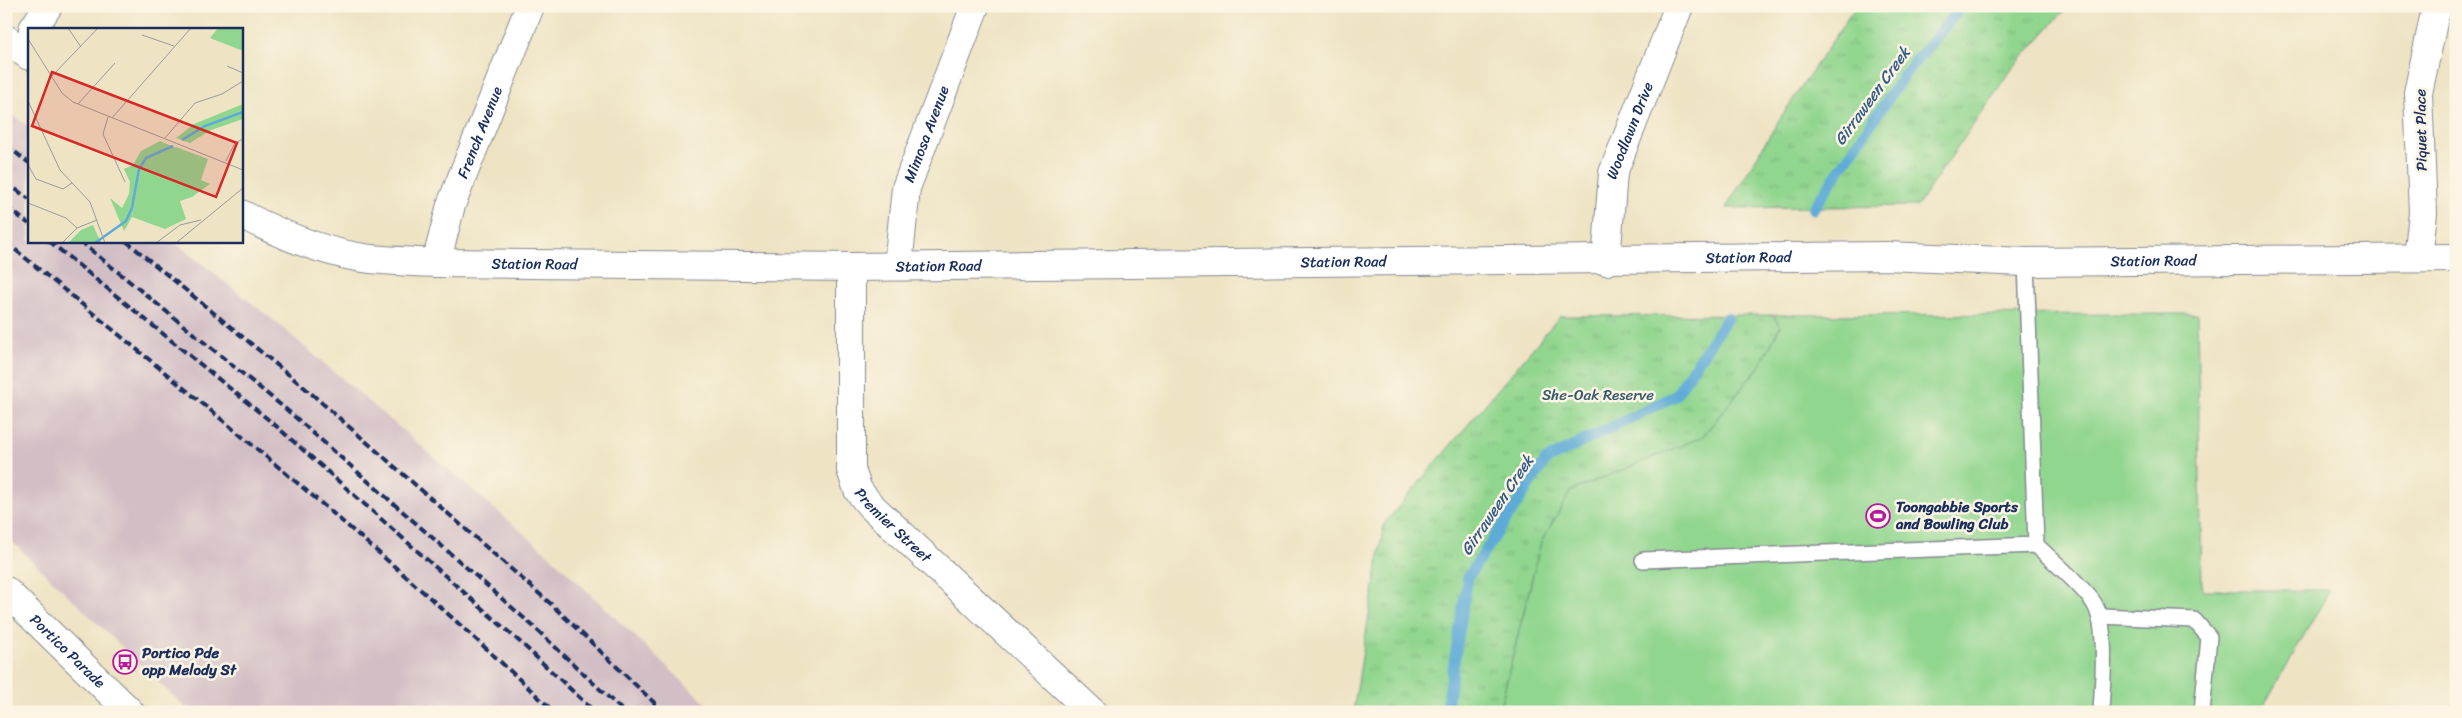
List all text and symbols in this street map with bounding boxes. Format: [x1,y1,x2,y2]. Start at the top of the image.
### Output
inset map [28,28,242,242]
water label: Girraween Creek [1826,39,1919,152]
street label: Woodlawn Drive [1599,78,1661,183]
street label: French Avenue [450,82,510,182]
street label: Mimosa Avenue [896,82,957,186]
street label: Piquet Place [2407,88,2435,171]
street label: Station Road [1705,244,1793,271]
street label: Station Road [2110,247,2197,274]
street label: Station Road [1300,248,1388,275]
street label: Station Road [491,251,579,277]
street label: Station Road [895,253,983,280]
park label: She-Oak Reserve [1542,382,1654,408]
water label: Girraween Creek [1452,447,1542,561]
street label: Premier Street [848,482,938,570]
place label: Toongabbie Sports and Bowling Club [1895,494,2019,537]
sports icon: Toongabbie Sports and Bowling Club [1865,503,1891,529]
street label: Portico Parade [23,608,112,695]
place label: Portico Pde opp Melody St [142,640,237,683]
bus stop icon: Portico Pde opp Melody St [112,649,138,675]

